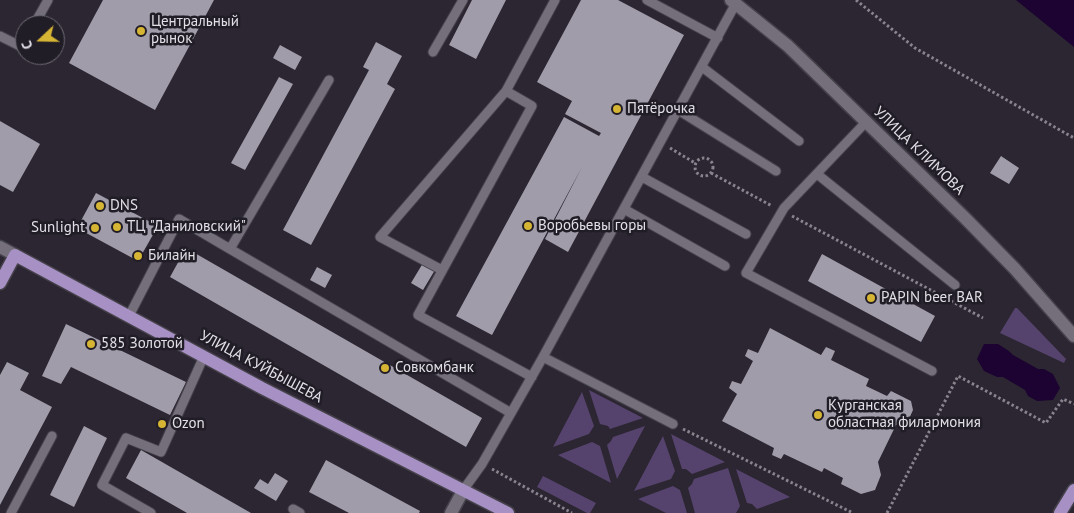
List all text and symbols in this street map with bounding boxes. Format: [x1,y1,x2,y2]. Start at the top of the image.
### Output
place label: Центральный рынок [151,13,239,48]
north arrow [15,15,65,65]
marker: Центральный рынок [135,25,147,37]
text: С [17,38,37,52]
place label: Пятёрочка [627,100,695,118]
marker: Пятёрочка [611,103,623,115]
street label: УЛИЦА КЛИМОВА [870,103,968,199]
place label: DNS [110,197,138,215]
marker: DNS [94,200,106,212]
place label: Воробьевы горы [538,217,646,235]
place label: ТЦ "Даниловский" [127,218,246,236]
place label: Sunlight [31,219,85,237]
marker: Воробьевы горы [522,220,534,232]
marker: ТЦ "Даниловский" [111,221,123,233]
marker: Sunlight [89,222,101,234]
place label: Билайн [148,247,196,265]
marker: Билайн [132,250,144,262]
place label: PAPIN beer BAR [881,289,983,307]
marker: PAPIN beer BAR [865,292,877,304]
street label: УЛИЦА КУЙБЫШЕВА [196,327,326,407]
place label: 585 Золотой [101,335,183,353]
marker: 585 Золотой [85,338,97,350]
place label: Совкомбанк [395,359,474,377]
marker: Совкомбанк [379,362,391,374]
place label: Курганская областная филармония [828,397,981,432]
marker: Курганская областная филармония [812,409,824,421]
place label: Ozon [172,415,205,433]
marker: Ozon [156,418,168,430]

